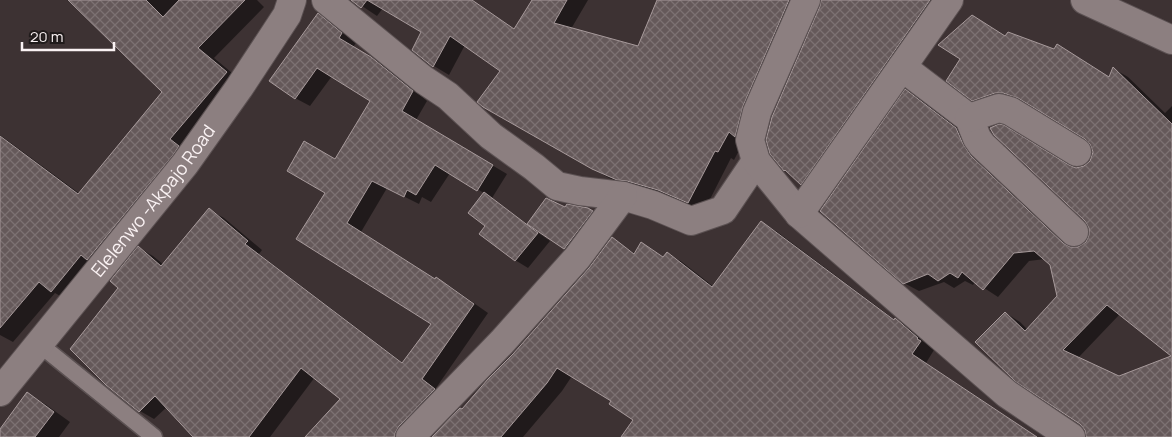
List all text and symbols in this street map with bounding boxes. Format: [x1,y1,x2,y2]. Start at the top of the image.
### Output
scale bar [22,20,115,52]
text: 20 m [30,26,63,47]
street label: Elelenwo -Akpajo Road [85,120,220,282]

